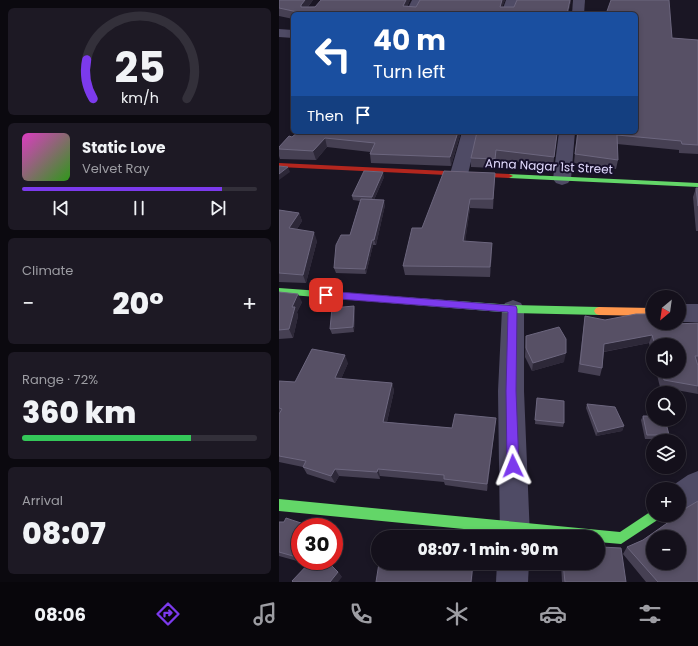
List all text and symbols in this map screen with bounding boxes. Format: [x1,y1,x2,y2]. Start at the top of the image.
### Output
text: 40 m [373,21,446,60]
icon: left [307,28,359,80]
text: 25 [114,38,165,97]
text: Turn left [373,59,445,84]
text: km/h [120,88,159,108]
icon: arrive [352,104,374,126]
text: Then [307,105,344,126]
text: Static Love [82,137,166,158]
street label: Anna Nagar 1st Street [485,154,613,178]
text: Velvet Ray [82,159,150,178]
icon: previous [50,197,72,219]
icon: pause [128,197,150,219]
icon: next [207,197,229,219]
text: Climate [22,261,73,280]
pin [309,278,343,312]
text: 20° [112,282,164,325]
icon: arrive [315,284,337,306]
text: − [22,288,34,319]
text: + [242,288,257,319]
north arrow [646,290,686,330]
map controls [646,290,686,570]
button: sound [646,338,686,378]
text: Range · 72% [22,370,98,389]
button: search [646,386,686,426]
text: 360 km [22,391,136,434]
button: layers [646,434,686,474]
position arrow [492,445,534,487]
button: + [646,482,686,522]
text: Arrival [22,491,63,510]
text: 08:07 [22,512,106,555]
speed limit sign: 30 [291,518,343,570]
button: − [646,530,686,570]
text: 08:07 · 1 min · 90 m [418,539,558,560]
icon: directions [154,600,182,628]
icon: music [251,600,279,628]
icon: phone [347,600,375,628]
icon: climate [443,600,471,628]
icon: car [539,600,567,628]
icon: filters [636,600,664,628]
text: 08:06 [34,602,86,627]

